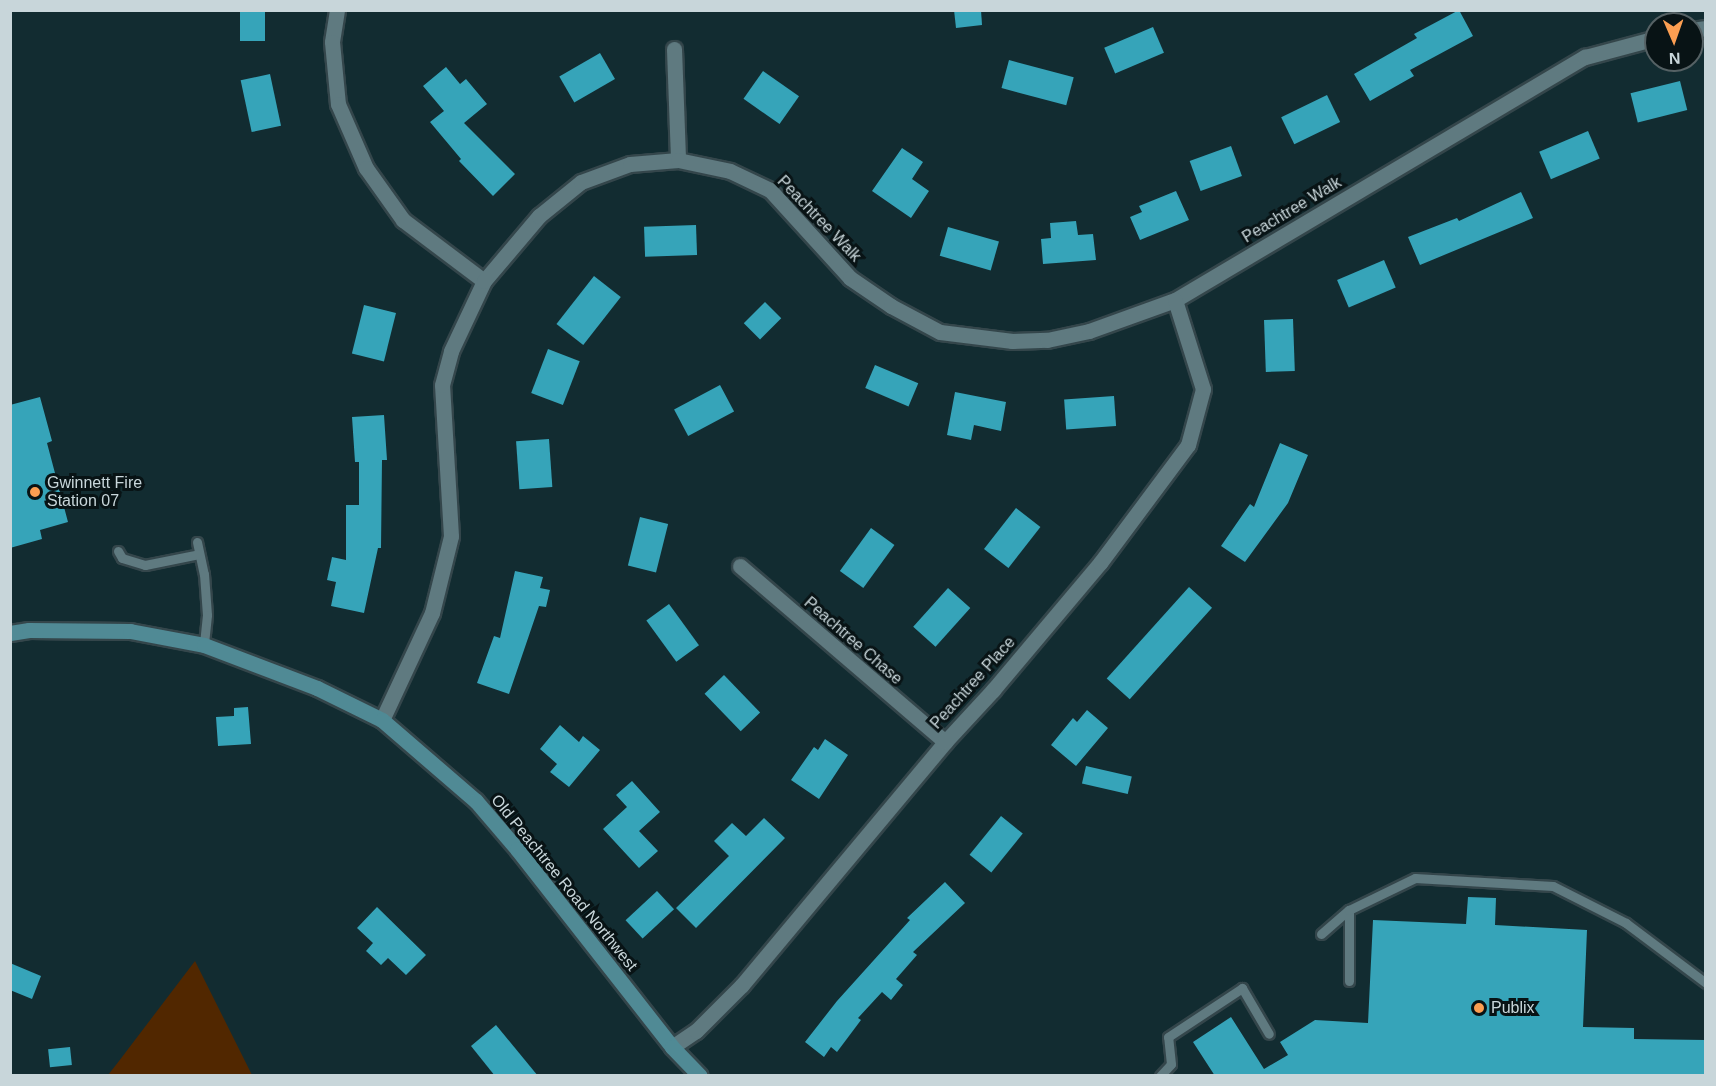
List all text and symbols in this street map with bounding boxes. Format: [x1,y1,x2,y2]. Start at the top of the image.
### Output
north arrow [1644,12,1704,72]
text: N [1669,50,1681,67]
street label: Peachtree Walk [773,172,865,266]
street label: Peachtree Walk [1239,173,1345,247]
place label: Gwinnett Fire Station 07 [47,473,142,511]
marker: Gwinnett Fire Station 07 [28,485,42,499]
street label: Peachtree Chase [800,593,906,689]
street label: Peachtree Place [927,633,1019,733]
street label: Old Peachtree Road Northwest [487,791,641,975]
place label: Publix [1491,998,1535,1018]
marker: Publix [1472,1001,1486,1015]

